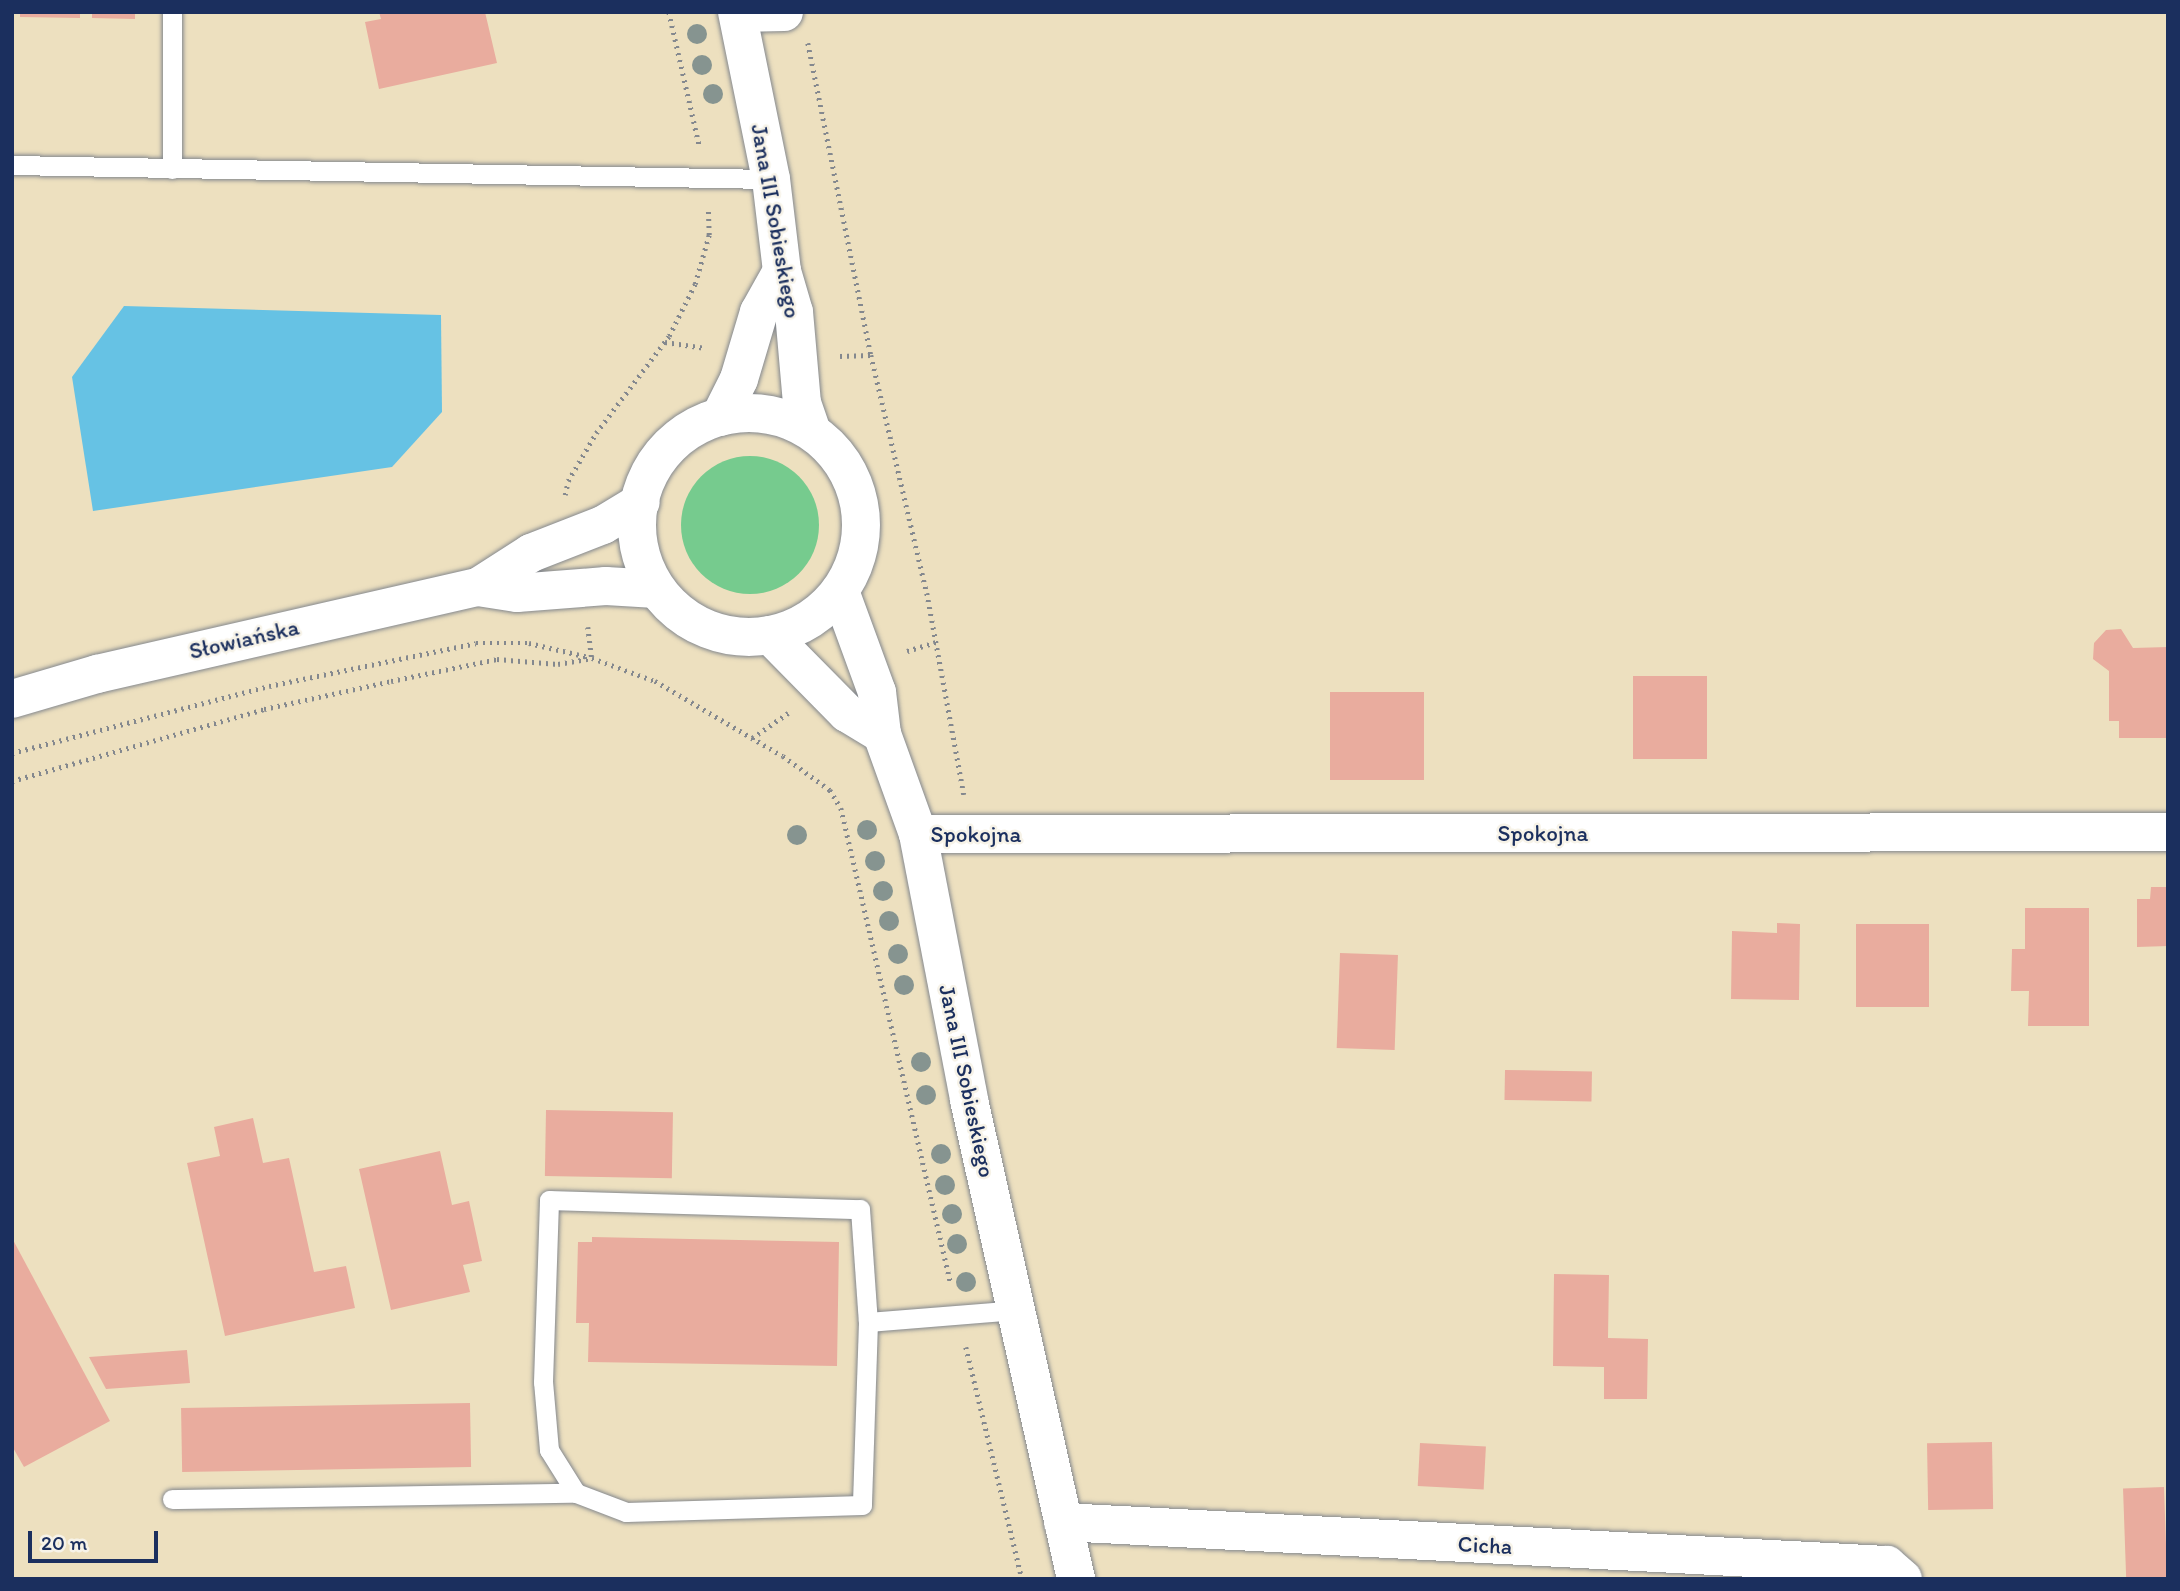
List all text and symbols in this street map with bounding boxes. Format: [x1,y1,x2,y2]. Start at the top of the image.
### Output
street label: Jana III Sobieskiego [745,122,807,320]
street label: Słowiańska [186,613,302,665]
street label: Spokojna [1498,819,1588,847]
street label: Spokojna [931,820,1021,848]
street label: Jana III Sobieskiego [933,982,1001,1180]
scale bar [32,1518,161,1562]
text: 20 m [41,1530,87,1555]
street label: Cicha [1457,1530,1513,1560]

